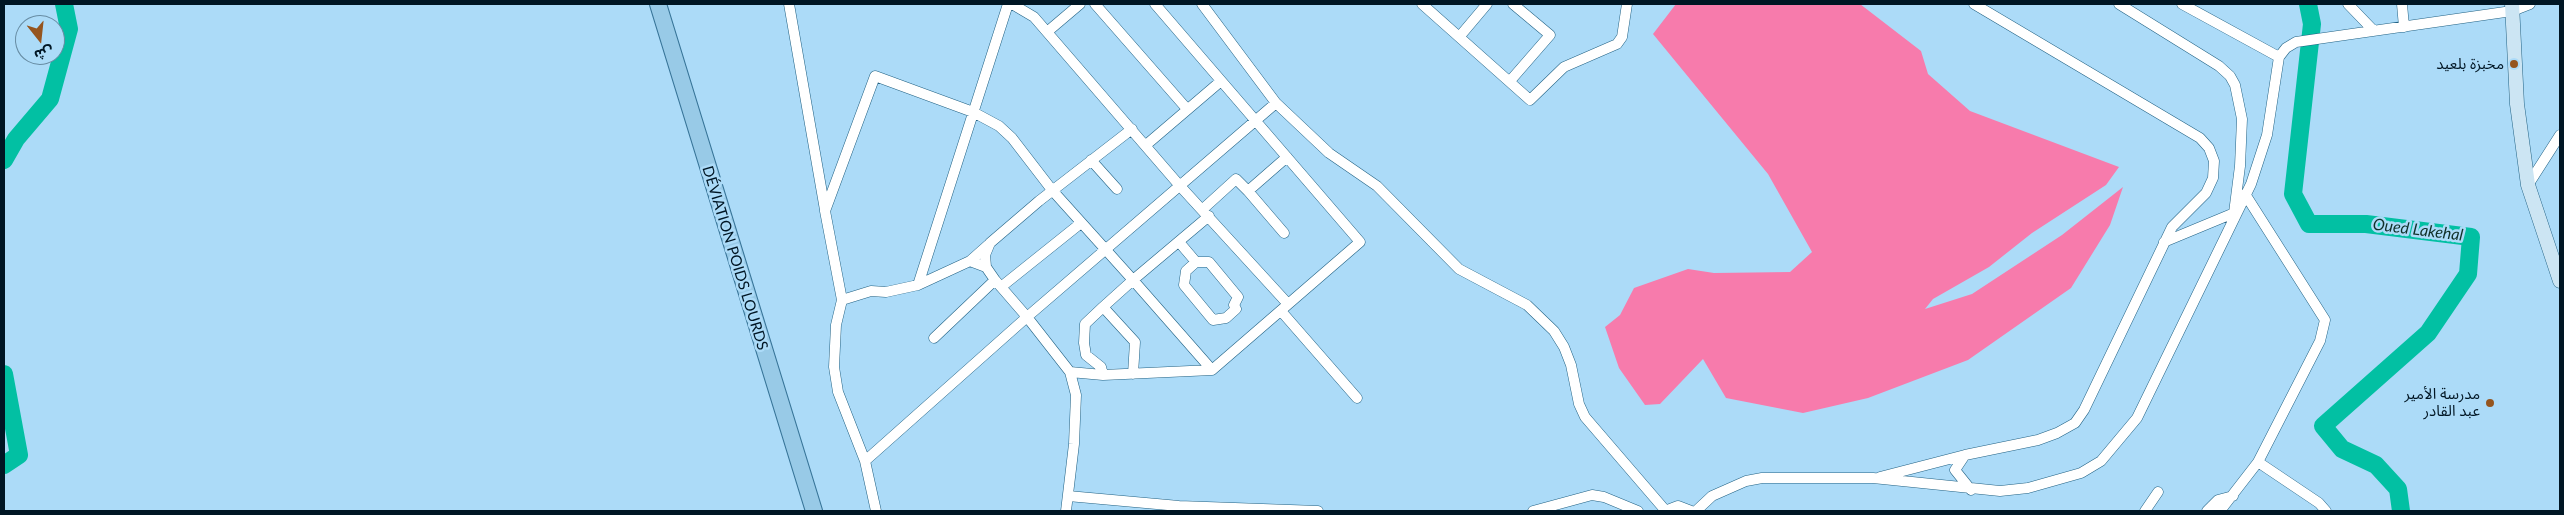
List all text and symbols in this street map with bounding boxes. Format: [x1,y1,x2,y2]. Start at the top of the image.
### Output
north arrow [15,15,65,65]
text: ش [32,43,56,65]
place label: مخبزة بلعيد [2436,55,2504,73]
marker: مخبزة بلعيد [2508,58,2520,70]
street label: DÉVIATION POIDS LOURDS [698,164,772,352]
water label: Oued Lakehal [2372,215,2464,245]
place label: مدرسة الأمير عبد القادر [2404,385,2480,420]
marker: مدرسة الأمير عبد القادر [2484,397,2496,409]

